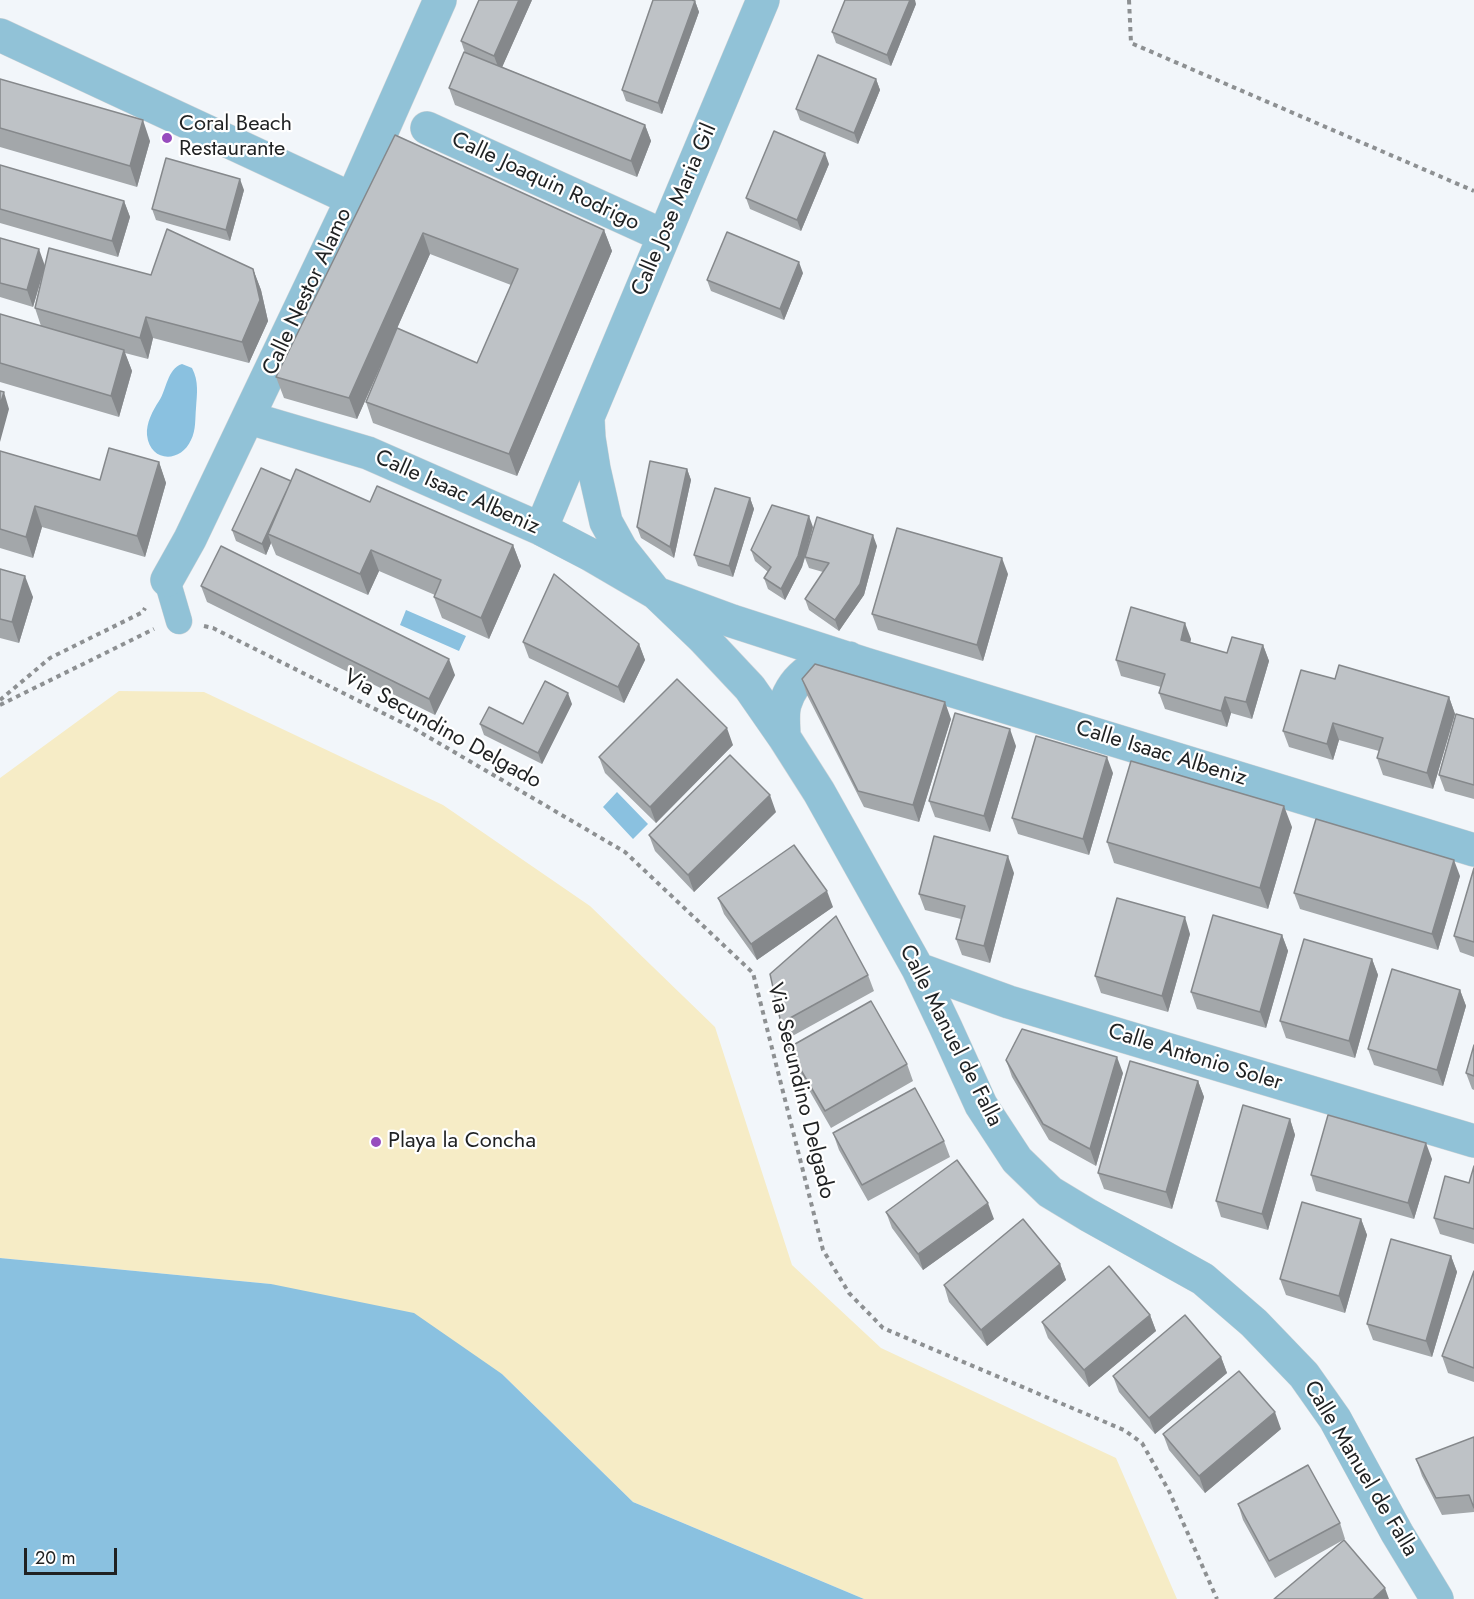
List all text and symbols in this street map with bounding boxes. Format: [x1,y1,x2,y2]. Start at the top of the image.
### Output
place label: Coral Beach Restaurante [179,112,292,164]
street label: Calle Jose Maria Gil [627,120,723,300]
street label: Calle Joaquin Rodrigo [447,127,643,237]
marker: Coral Beach Restaurante [160,131,174,145]
street label: Calle Nestor Alamo [258,204,358,380]
street label: Calle Isaac Albeniz [371,445,543,541]
street label: Via Secundino Delgado [339,665,545,795]
street label: Calle Isaac Albeniz [1072,715,1250,793]
street label: Calle Manuel de Falla [893,941,1007,1131]
street label: Via Secundino Delgado [760,980,840,1202]
street label: Calle Antonio Soler [1105,1019,1285,1097]
place label: Playa la Concha [388,1129,536,1155]
marker: Playa la Concha [369,1135,383,1149]
street label: Calle Manuel de Falla [1297,1376,1423,1562]
scale bar [27,1536,120,1574]
text: 20 m [35,1545,75,1571]

